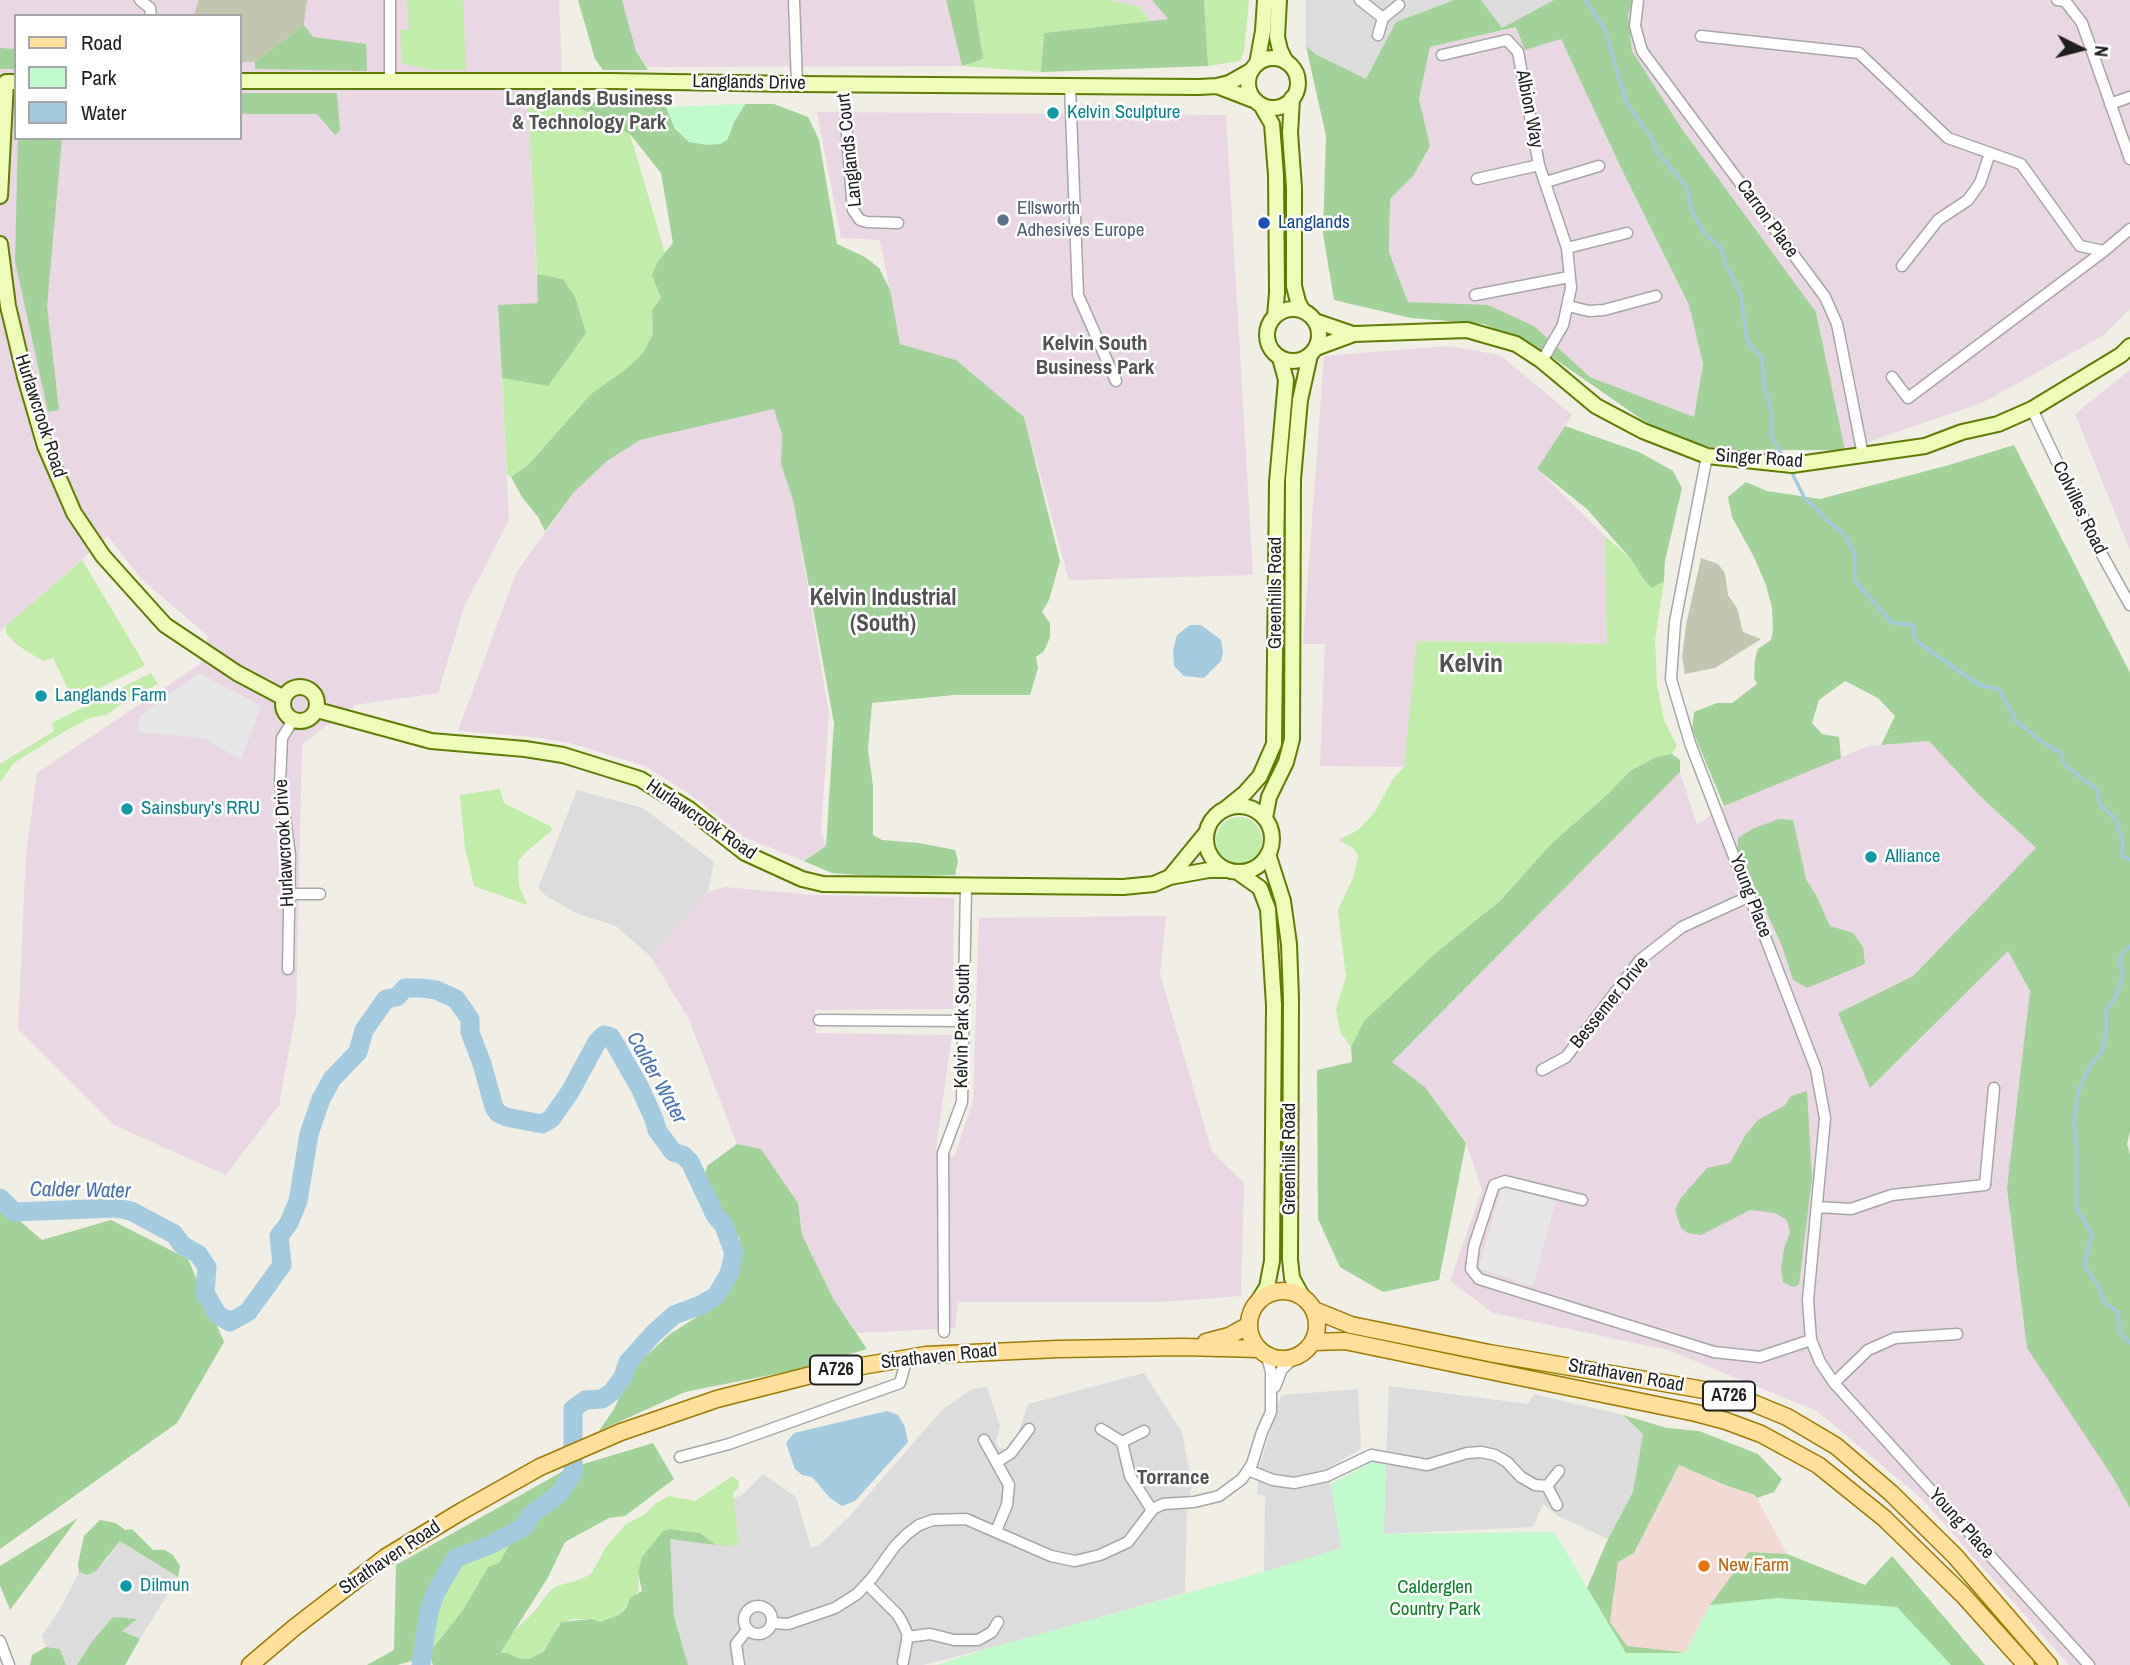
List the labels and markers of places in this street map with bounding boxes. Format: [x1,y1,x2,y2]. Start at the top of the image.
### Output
place label: Kelvin Sculpture [1067,102,1180,124]
marker: Kelvin Sculpture [1045,105,1061,121]
place label: Ellsworth Adhesives Europe [1017,198,1144,242]
marker: Ellsworth Adhesives Europe [995,212,1011,228]
place label: Langlands [1278,212,1350,234]
marker: Langlands [1256,215,1272,231]
place label: Langlands Farm [55,685,167,707]
marker: Langlands Farm [33,688,49,704]
place label: Sainsbury's RRU [141,798,260,820]
marker: Sainsbury's RRU [119,801,135,817]
place label: Alliance [1885,846,1940,868]
marker: Alliance [1863,849,1879,865]
place label: New Farm [1718,1555,1789,1577]
marker: New Farm [1696,1558,1712,1574]
place label: Dilmun [140,1575,189,1597]
marker: Dilmun [118,1578,134,1594]

